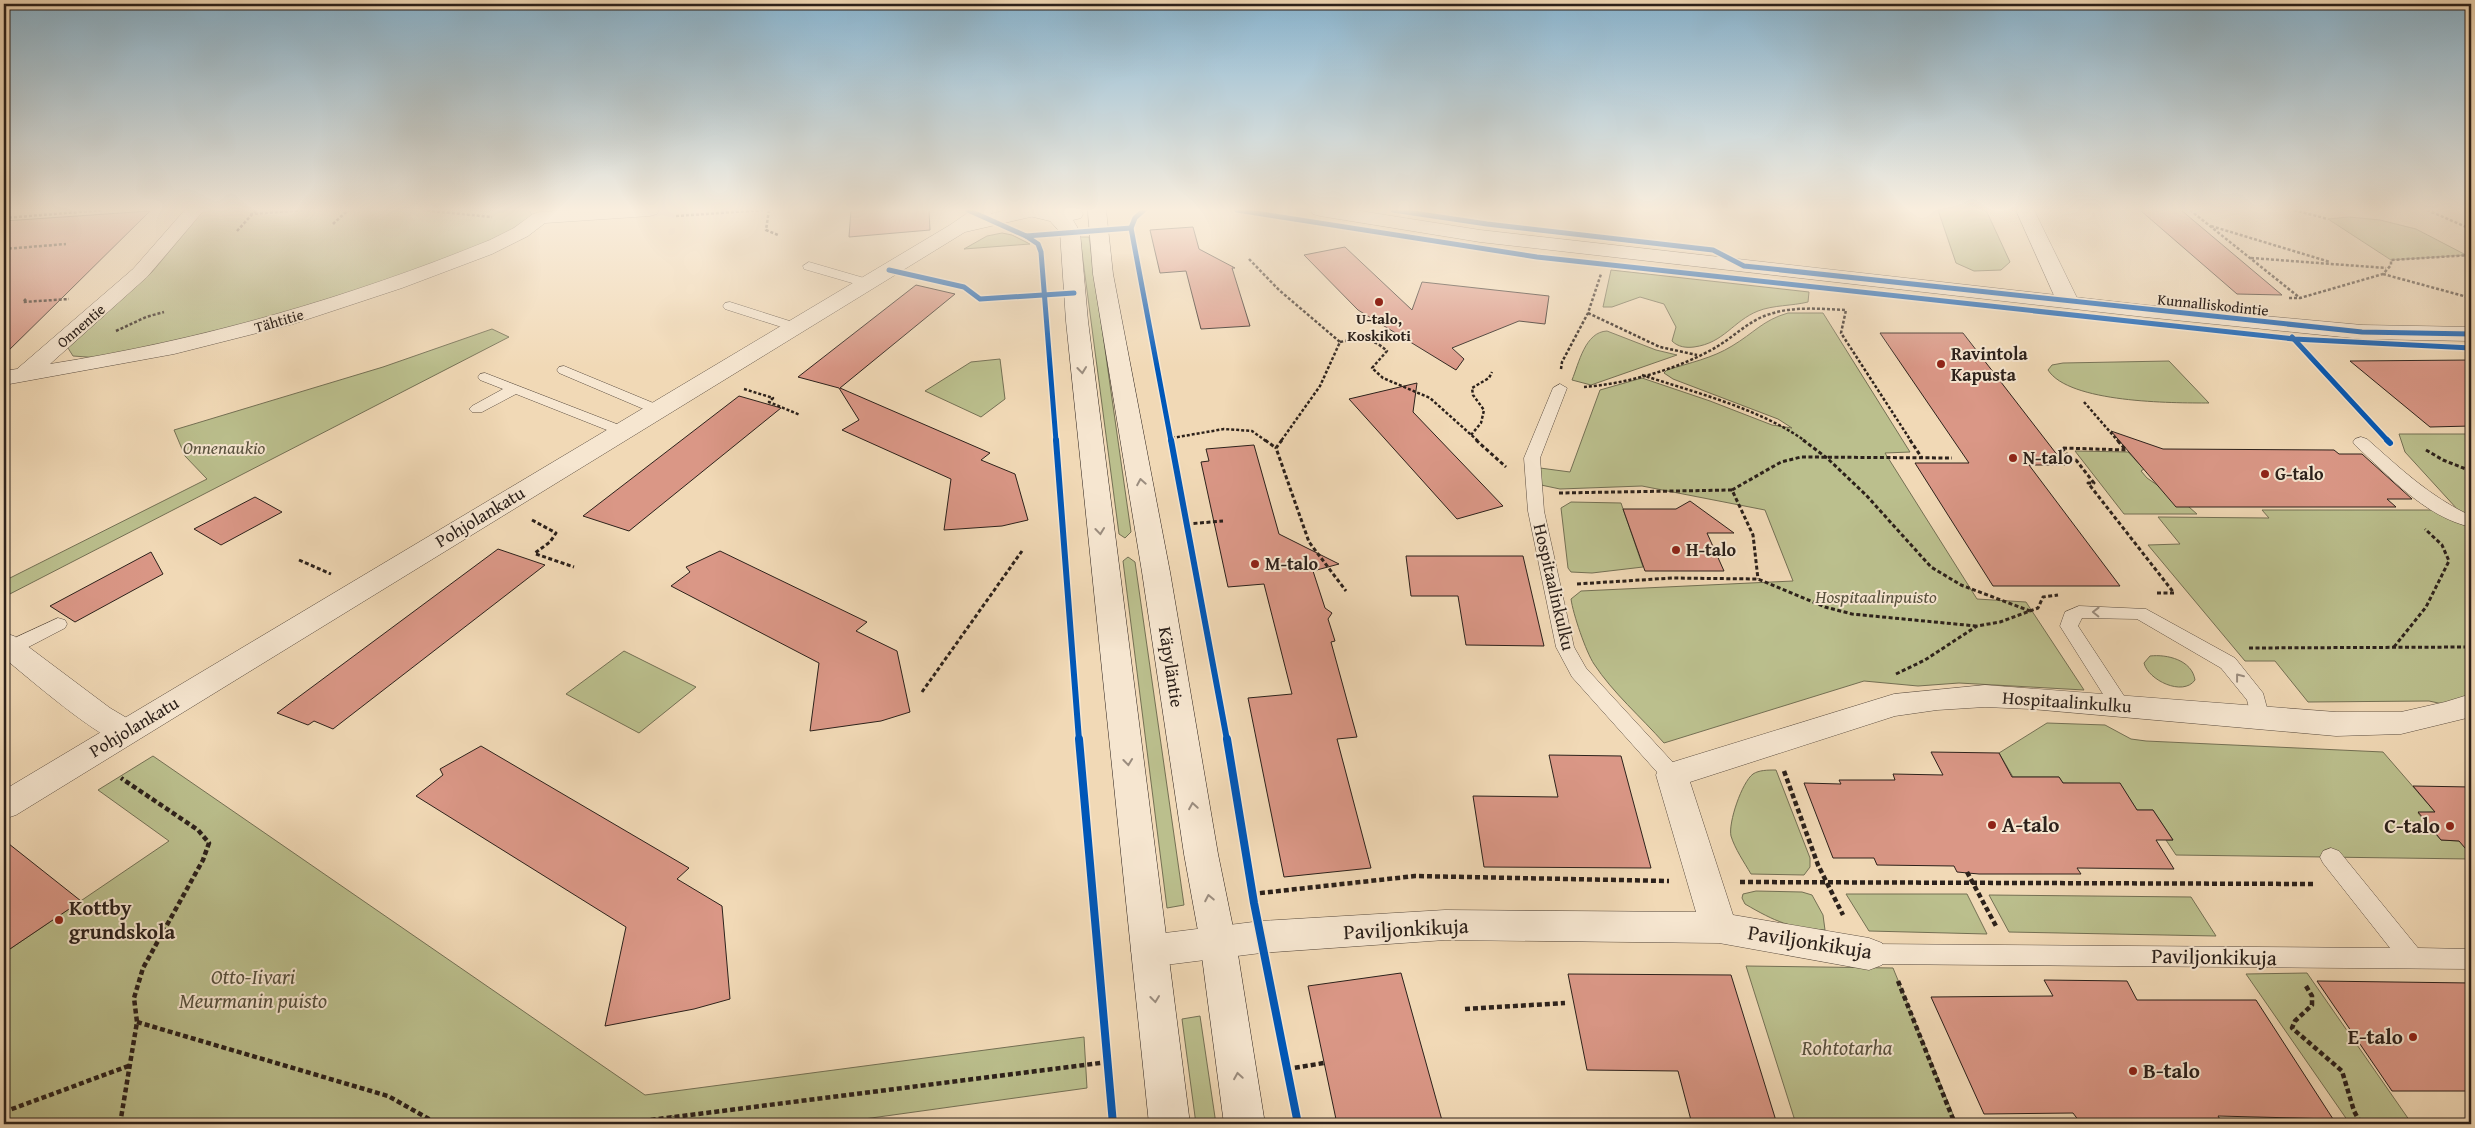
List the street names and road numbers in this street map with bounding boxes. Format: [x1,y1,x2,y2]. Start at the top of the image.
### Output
street label: Kunnalliskodintie [2156,288,2270,321]
street label: Onnentie [52,299,109,353]
street label: Tähtitie [252,304,306,338]
street label: Pohjolankatu [430,479,530,554]
street label: Hospitaalinkulku [1527,521,1582,653]
street label: Käpyläntie [1152,625,1191,709]
street label: Hospitaalinkulku [2002,684,2133,720]
street label: Pohjolankatu [84,689,184,764]
street label: Paviljonkikuja [1343,910,1469,947]
street label: Paviljonkikuja [1746,916,1875,967]
street label: Paviljonkikuja [2151,940,2277,973]

